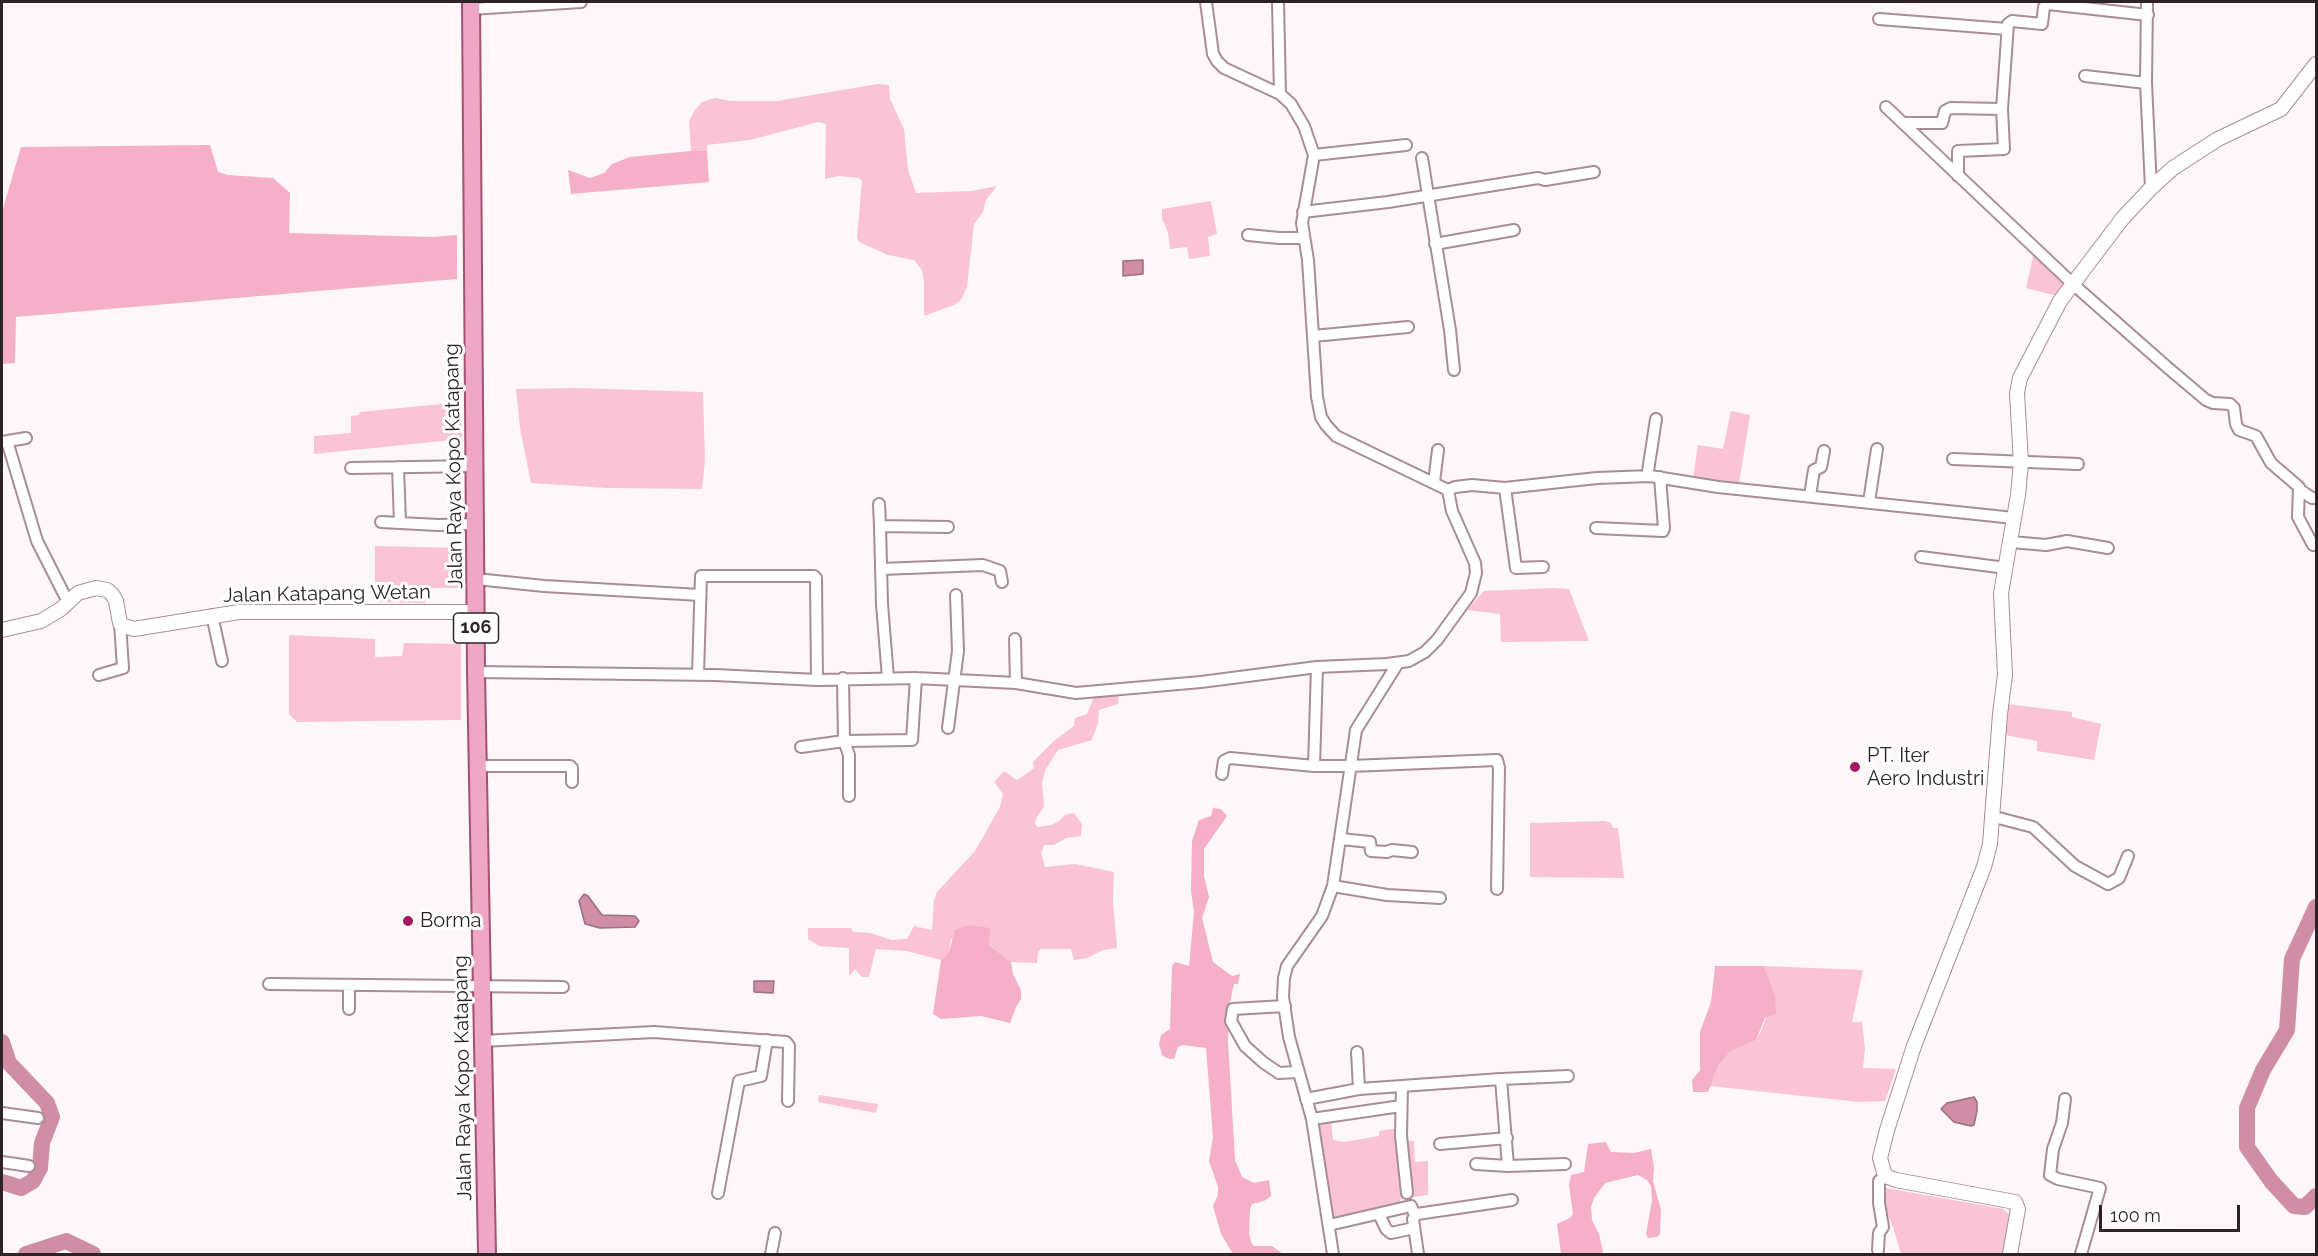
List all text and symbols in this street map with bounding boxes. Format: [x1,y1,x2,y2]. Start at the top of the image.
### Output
street label: Jalan Raya Kopo Katapang [440,343,468,589]
street label: Jalan Katapang Wetan [223,580,431,608]
road number: 106 [454,613,498,643]
place label: PT. Iter Aero Industri [1867,744,1984,791]
marker: PT. Iter Aero Industri [1848,760,1862,774]
place label: Borma [420,909,482,933]
marker: Borma [401,914,415,928]
street label: Jalan Raya Kopo Katapang [449,955,477,1201]
scale bar [2102,1193,2243,1231]
text: 100 m [2110,1205,2161,1226]

